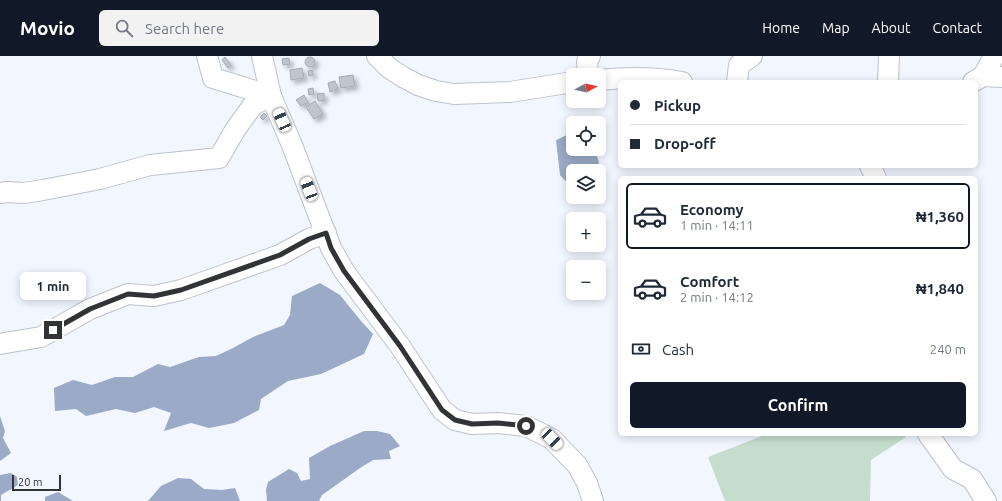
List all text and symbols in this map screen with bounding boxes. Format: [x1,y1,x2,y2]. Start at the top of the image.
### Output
search box [99,10,379,46]
text: Movio [20,17,75,39]
icon: search [113,17,135,39]
text: Search here [145,20,224,37]
text: Home [762,20,800,36]
text: Map [822,20,850,36]
text: About [872,20,911,36]
text: Contact [933,20,982,36]
north arrow [566,68,606,108]
map controls [566,68,606,300]
text: Pickup [654,97,701,114]
car [272,107,292,133]
button: locate [566,116,606,156]
text: Drop-off [654,135,716,152]
button: layers [566,164,606,204]
car [299,176,319,202]
icon: car [632,198,668,234]
text: Economy [680,201,744,218]
text: ₦1,360 [916,208,964,225]
button: + [566,212,606,252]
text: 1 min · 14:11 [680,218,754,232]
button: − [566,260,606,300]
icon: car [632,270,668,306]
callout: 1 min [20,272,86,300]
text: Comfort [680,273,739,290]
text: 1 min [37,279,69,293]
text: ₦1,840 [916,280,964,297]
text: 2 min · 14:12 [680,290,754,304]
route end [44,321,62,339]
icon: cash [630,338,652,360]
text: Cash [662,341,694,358]
text: 240 m [930,342,966,356]
button: Confirm [630,382,966,428]
route start [517,417,535,435]
car [539,426,565,452]
scale bar [12,473,61,492]
text: 20 m [18,476,42,488]

